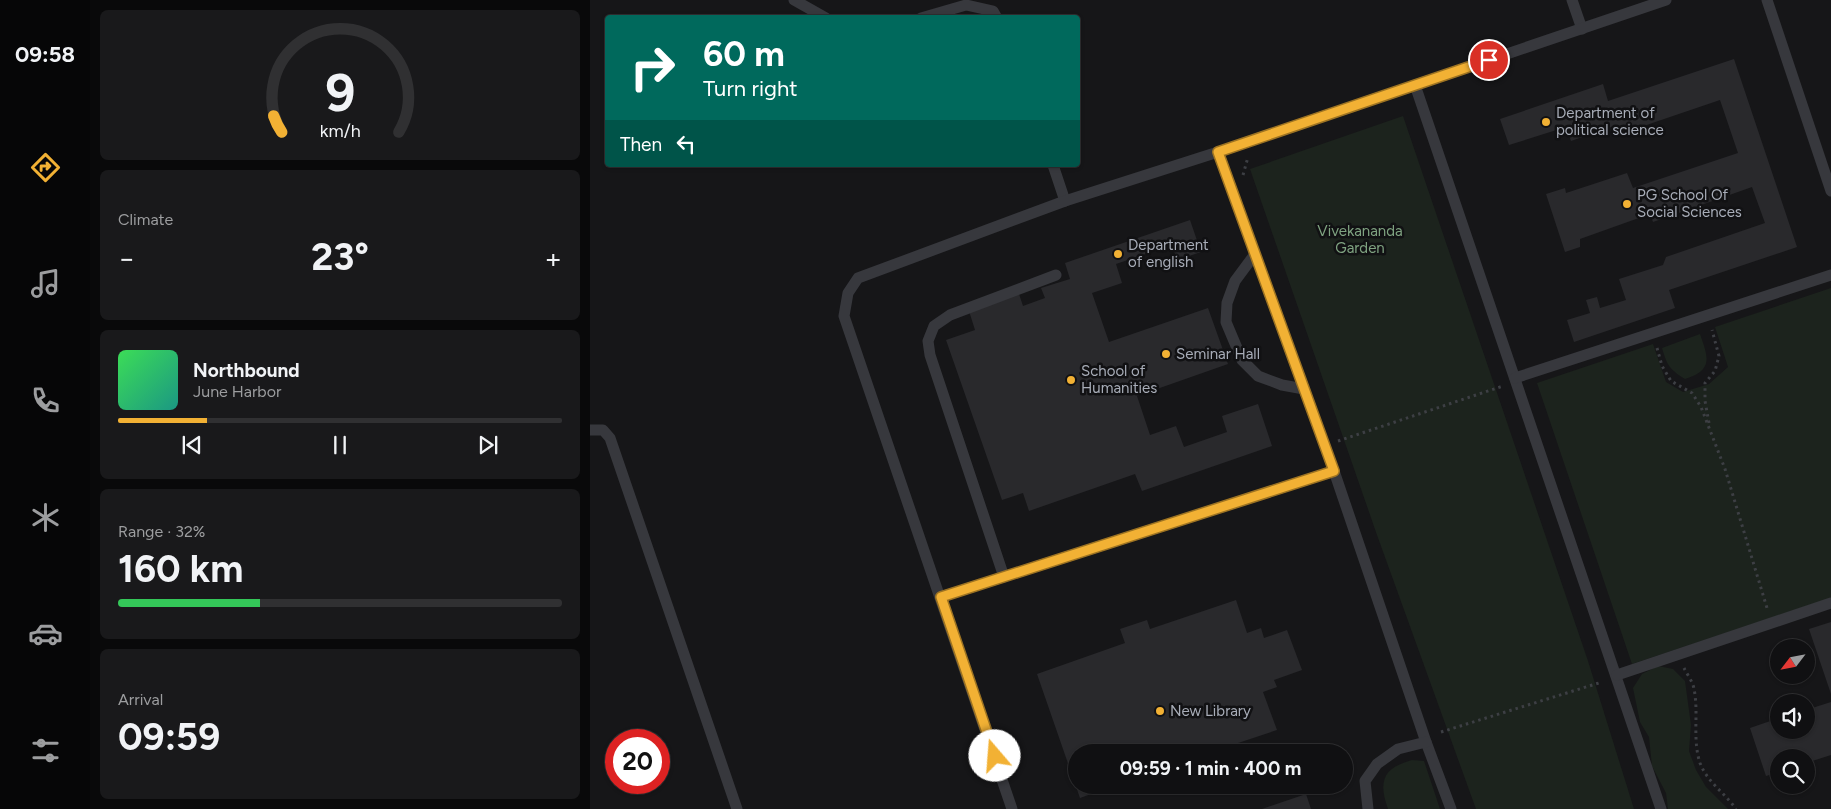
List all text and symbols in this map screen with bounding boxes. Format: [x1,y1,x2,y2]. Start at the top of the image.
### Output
text: 60 m [703,33,785,75]
icon: right [620,35,685,100]
pin [1468,39,1510,81]
text: 09:58 [15,41,75,68]
icon: arrive [1475,46,1503,74]
text: 9 [325,62,355,124]
text: Turn right [703,75,798,102]
place label: Department of political science [1556,104,1664,139]
marker: Department of political science [1540,116,1552,128]
text: km/h [320,120,360,141]
icon: left [672,130,700,158]
text: Then [620,133,662,156]
icon: directions [28,150,63,185]
place label: PG School Of Social Sciences [1637,186,1742,221]
marker: PG School Of Social Sciences [1621,198,1633,210]
text: Climate [118,210,173,229]
park label: Vivekananda Garden [1317,222,1403,257]
text: 23° [311,234,369,280]
place label: Department of english [1128,236,1209,271]
text: − [118,241,135,275]
text: + [545,241,562,275]
marker: Department of english [1112,248,1124,260]
icon: music [28,266,63,301]
place label: Seminar Hall [1176,345,1260,363]
marker: Seminar Hall [1160,348,1172,360]
text: Northbound [193,359,300,382]
place label: School of Humanities [1081,362,1157,397]
marker: School of Humanities [1065,374,1077,386]
text: June Harbor [193,382,281,401]
icon: phone [28,383,63,418]
icon: previous [178,431,206,459]
icon: pause [326,431,354,459]
icon: next [474,431,502,459]
icon: climate [28,500,63,535]
text: Range · 32% [118,522,205,541]
text: 160 km [118,546,243,592]
icon: car [28,616,63,651]
north arrow [1770,639,1815,684]
map controls [1770,639,1815,794]
text: Arrival [118,690,163,709]
button: sound [1770,694,1815,739]
place label: New Library [1170,702,1251,720]
marker: New Library [1154,705,1166,717]
text: 09:59 [118,714,220,760]
speed limit sign: 20 [605,729,670,794]
position arrow [968,729,1020,781]
icon: filters [28,733,63,768]
button: search [1770,749,1815,794]
text: 09:59 · 1 min · 400 m [1120,757,1301,780]

